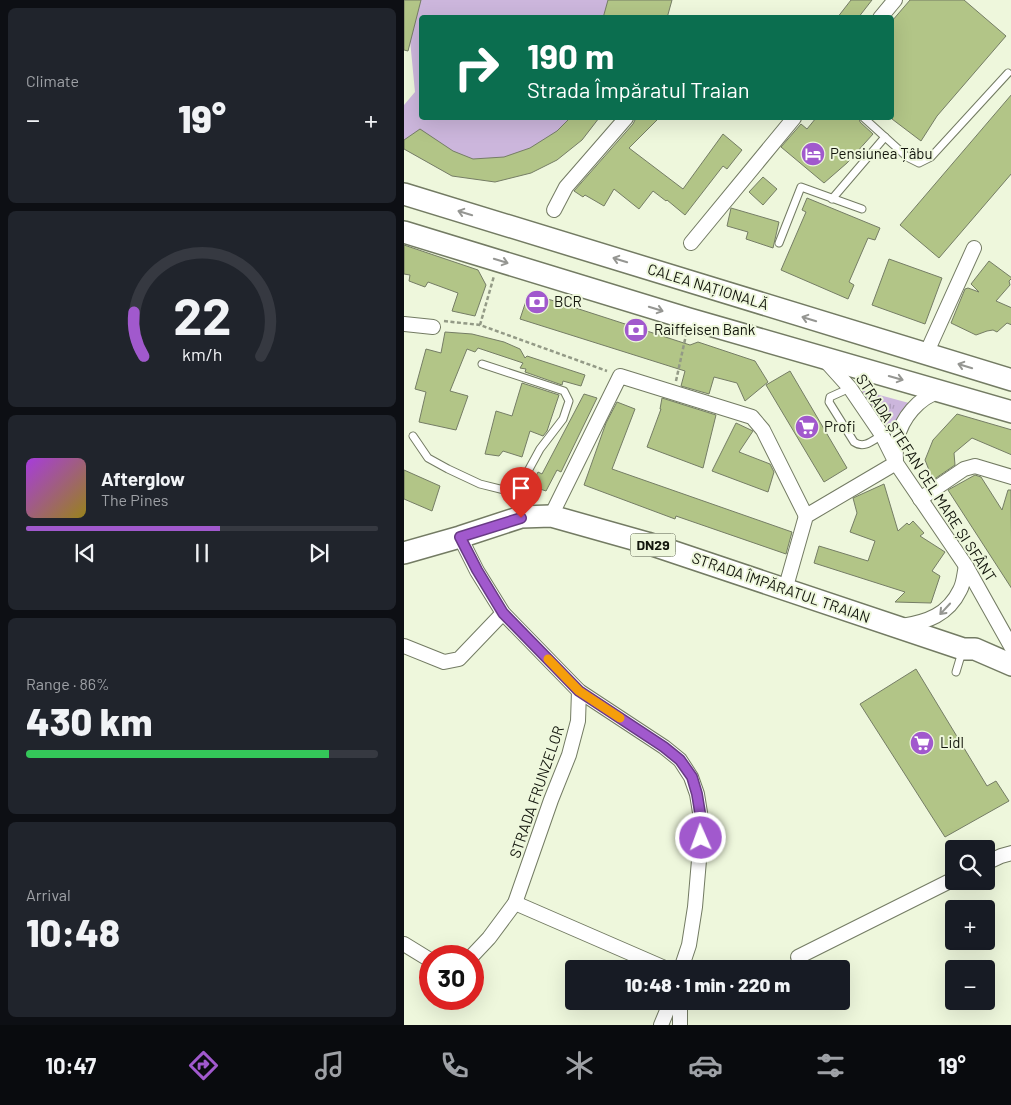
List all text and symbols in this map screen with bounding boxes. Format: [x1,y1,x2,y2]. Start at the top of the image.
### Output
text: 190 m [527,34,614,76]
icon: right [444,35,509,100]
text: Climate [26,71,79,90]
text: Strada Împăratul Traian [527,76,750,102]
text: 19° [178,95,226,141]
text: − [26,102,40,136]
text: + [364,102,378,136]
hotel icon: Pensiunea Țâbu [800,141,826,167]
place label: Pensiunea Țâbu [830,144,933,162]
one-way arrow [457,207,473,217]
one-way arrow [613,255,629,265]
one-way arrow [493,256,509,266]
street label: CALEA NAȚIONALĂ [646,259,771,313]
text: 22 [173,283,231,345]
bank icon: BCR [524,289,550,315]
place label: BCR [554,292,582,310]
one-way arrow [648,305,664,314]
one-way arrow [802,313,818,323]
bank icon: Raiffeisen Bank [623,317,649,343]
place label: Raiffeisen Bank [654,320,756,338]
text: km/h [182,343,222,365]
one-way arrow [957,360,973,370]
street label: STRADA ȘTEFAN CEL MARE ȘI SFÂNT [853,370,1001,585]
one-way arrow [888,374,904,384]
supermarket icon: Profi [794,414,820,440]
place label: Profi [824,417,856,435]
text: Afterglow [101,467,185,490]
pin [500,467,542,518]
icon: arrive [507,474,535,502]
text: The Pines [101,490,169,509]
road number: DN29 [630,534,676,556]
icon: previous [71,539,99,567]
icon: pause [188,539,216,567]
icon: next [305,539,333,567]
street label: STRADA ÎMPĂRATUL TRAIAN [690,548,873,626]
one-way arrow [939,602,951,615]
text: Range · 86% [26,674,110,693]
text: 430 km [26,698,152,744]
street label: STRADA FRUNZELOR [505,723,567,860]
supermarket icon: Lidl [909,730,935,756]
place label: Lidl [940,733,964,751]
position arrow [674,811,726,863]
map controls [945,840,995,1010]
button: search [945,840,995,890]
text: Arrival [26,885,71,904]
button: + [945,900,995,950]
text: 10:48 [26,909,120,955]
speed limit sign: 30 [419,945,484,1010]
button: − [945,960,995,1010]
text: 10:48 · 1 min · 220 m [625,973,790,996]
icon: directions [186,1048,221,1083]
icon: music [312,1048,347,1083]
icon: phone [437,1048,472,1083]
icon: climate [562,1048,597,1083]
icon: car [688,1048,723,1083]
icon: filters [813,1048,848,1083]
text: 10:47 [45,1052,96,1078]
text: 19° [938,1052,966,1078]

